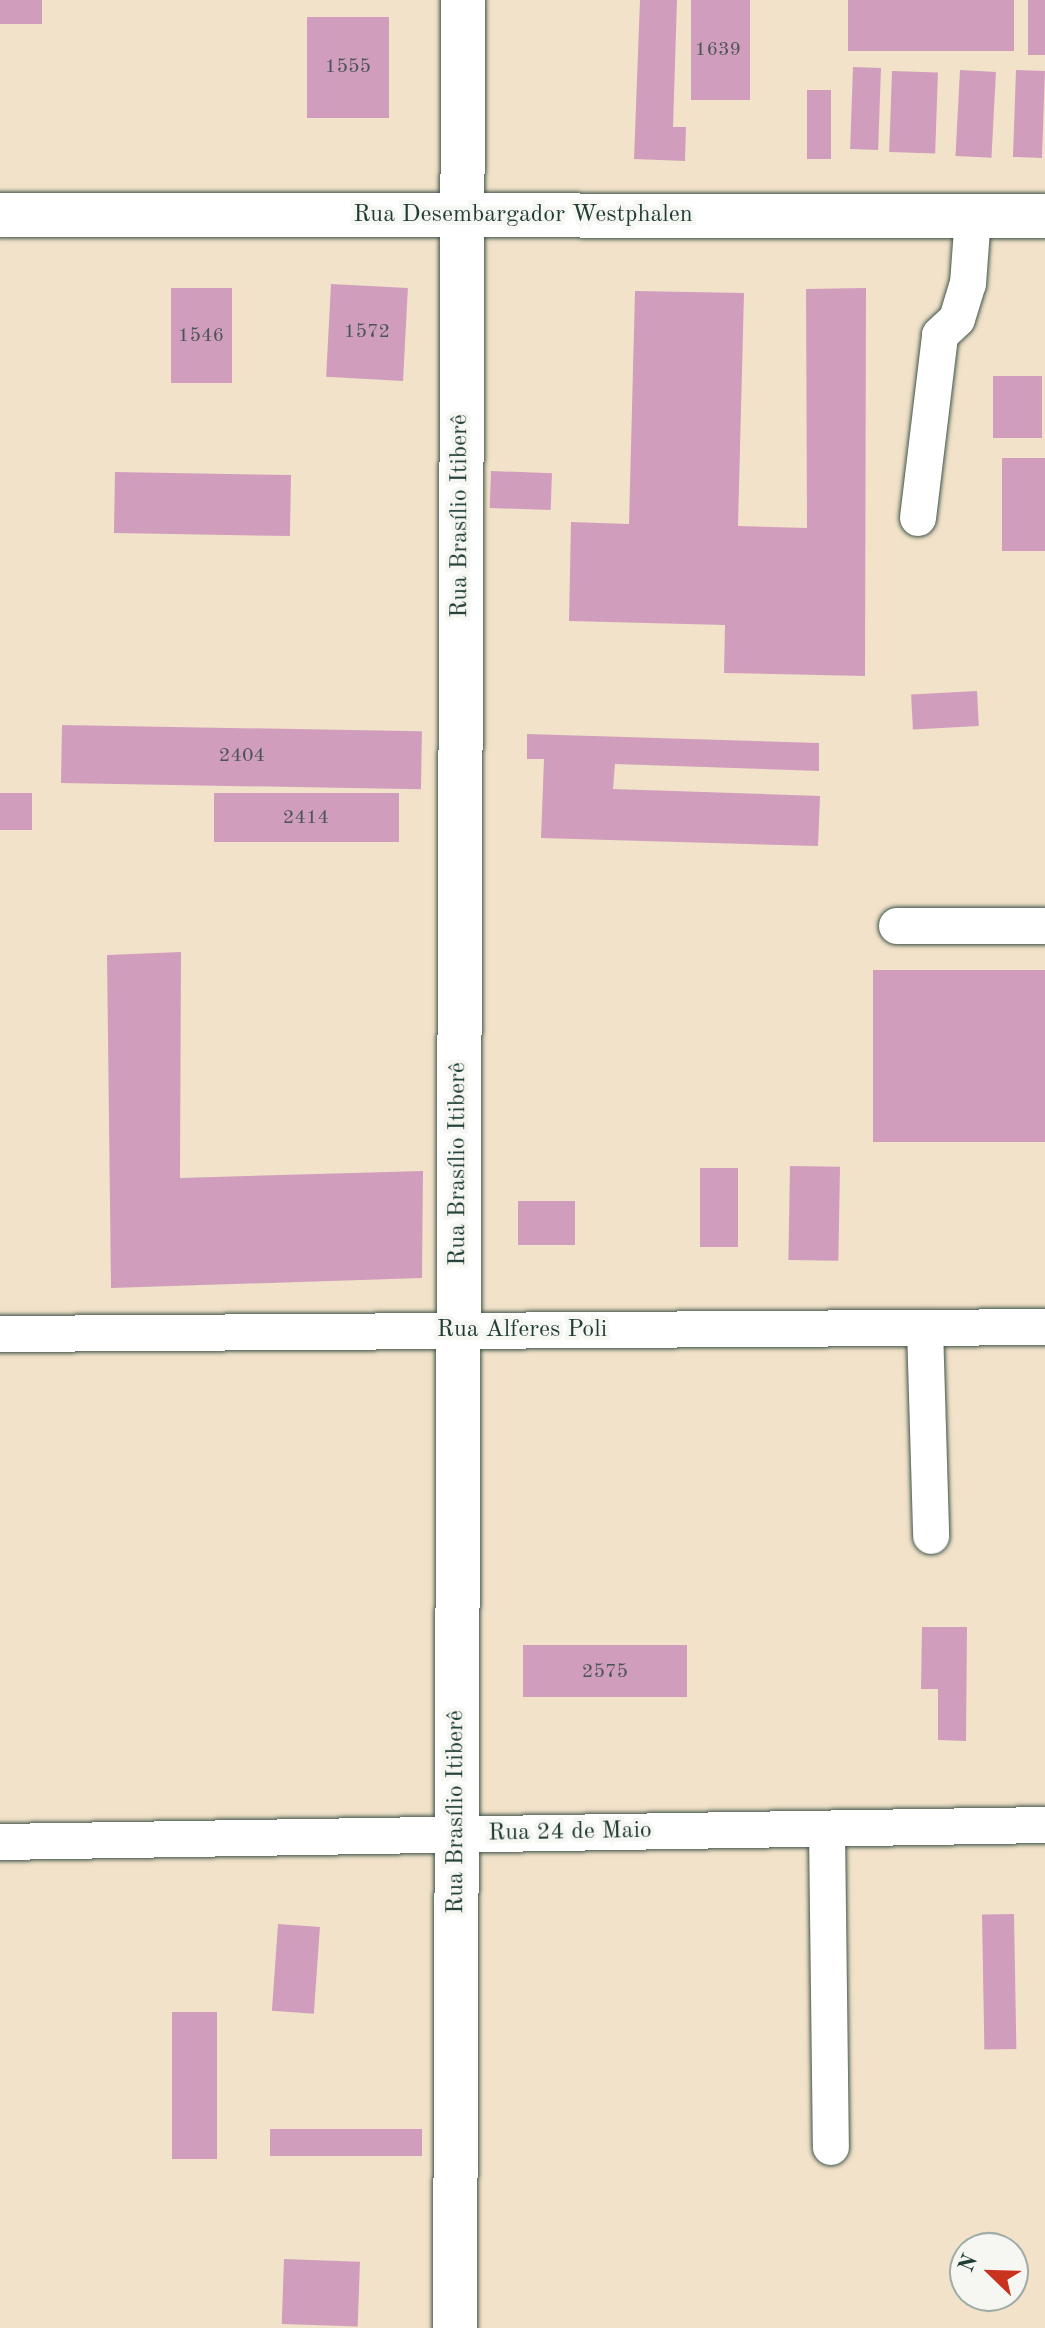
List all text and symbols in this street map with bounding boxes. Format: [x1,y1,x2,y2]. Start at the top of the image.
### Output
house number: 1639 [695,38,741,62]
house number: 1555 [325,55,371,79]
street label: Rua Desembargador Westphalen [353,202,693,230]
house number: 1572 [344,320,390,344]
house number: 1546 [178,324,224,348]
street label: Rua Brasílio Itiberê [447,414,475,618]
house number: 2404 [219,744,265,768]
house number: 2414 [283,806,329,830]
street label: Rua Brasílio Itiberê [445,1062,473,1266]
street label: Rua Alferes Poli [437,1317,607,1345]
house number: 2575 [582,1660,628,1684]
street label: Rua Brasílio Itiberê [443,1710,471,1914]
street label: Rua 24 de Maio [488,1817,652,1849]
north arrow [949,2232,1029,2312]
text: N [955,2251,982,2275]

